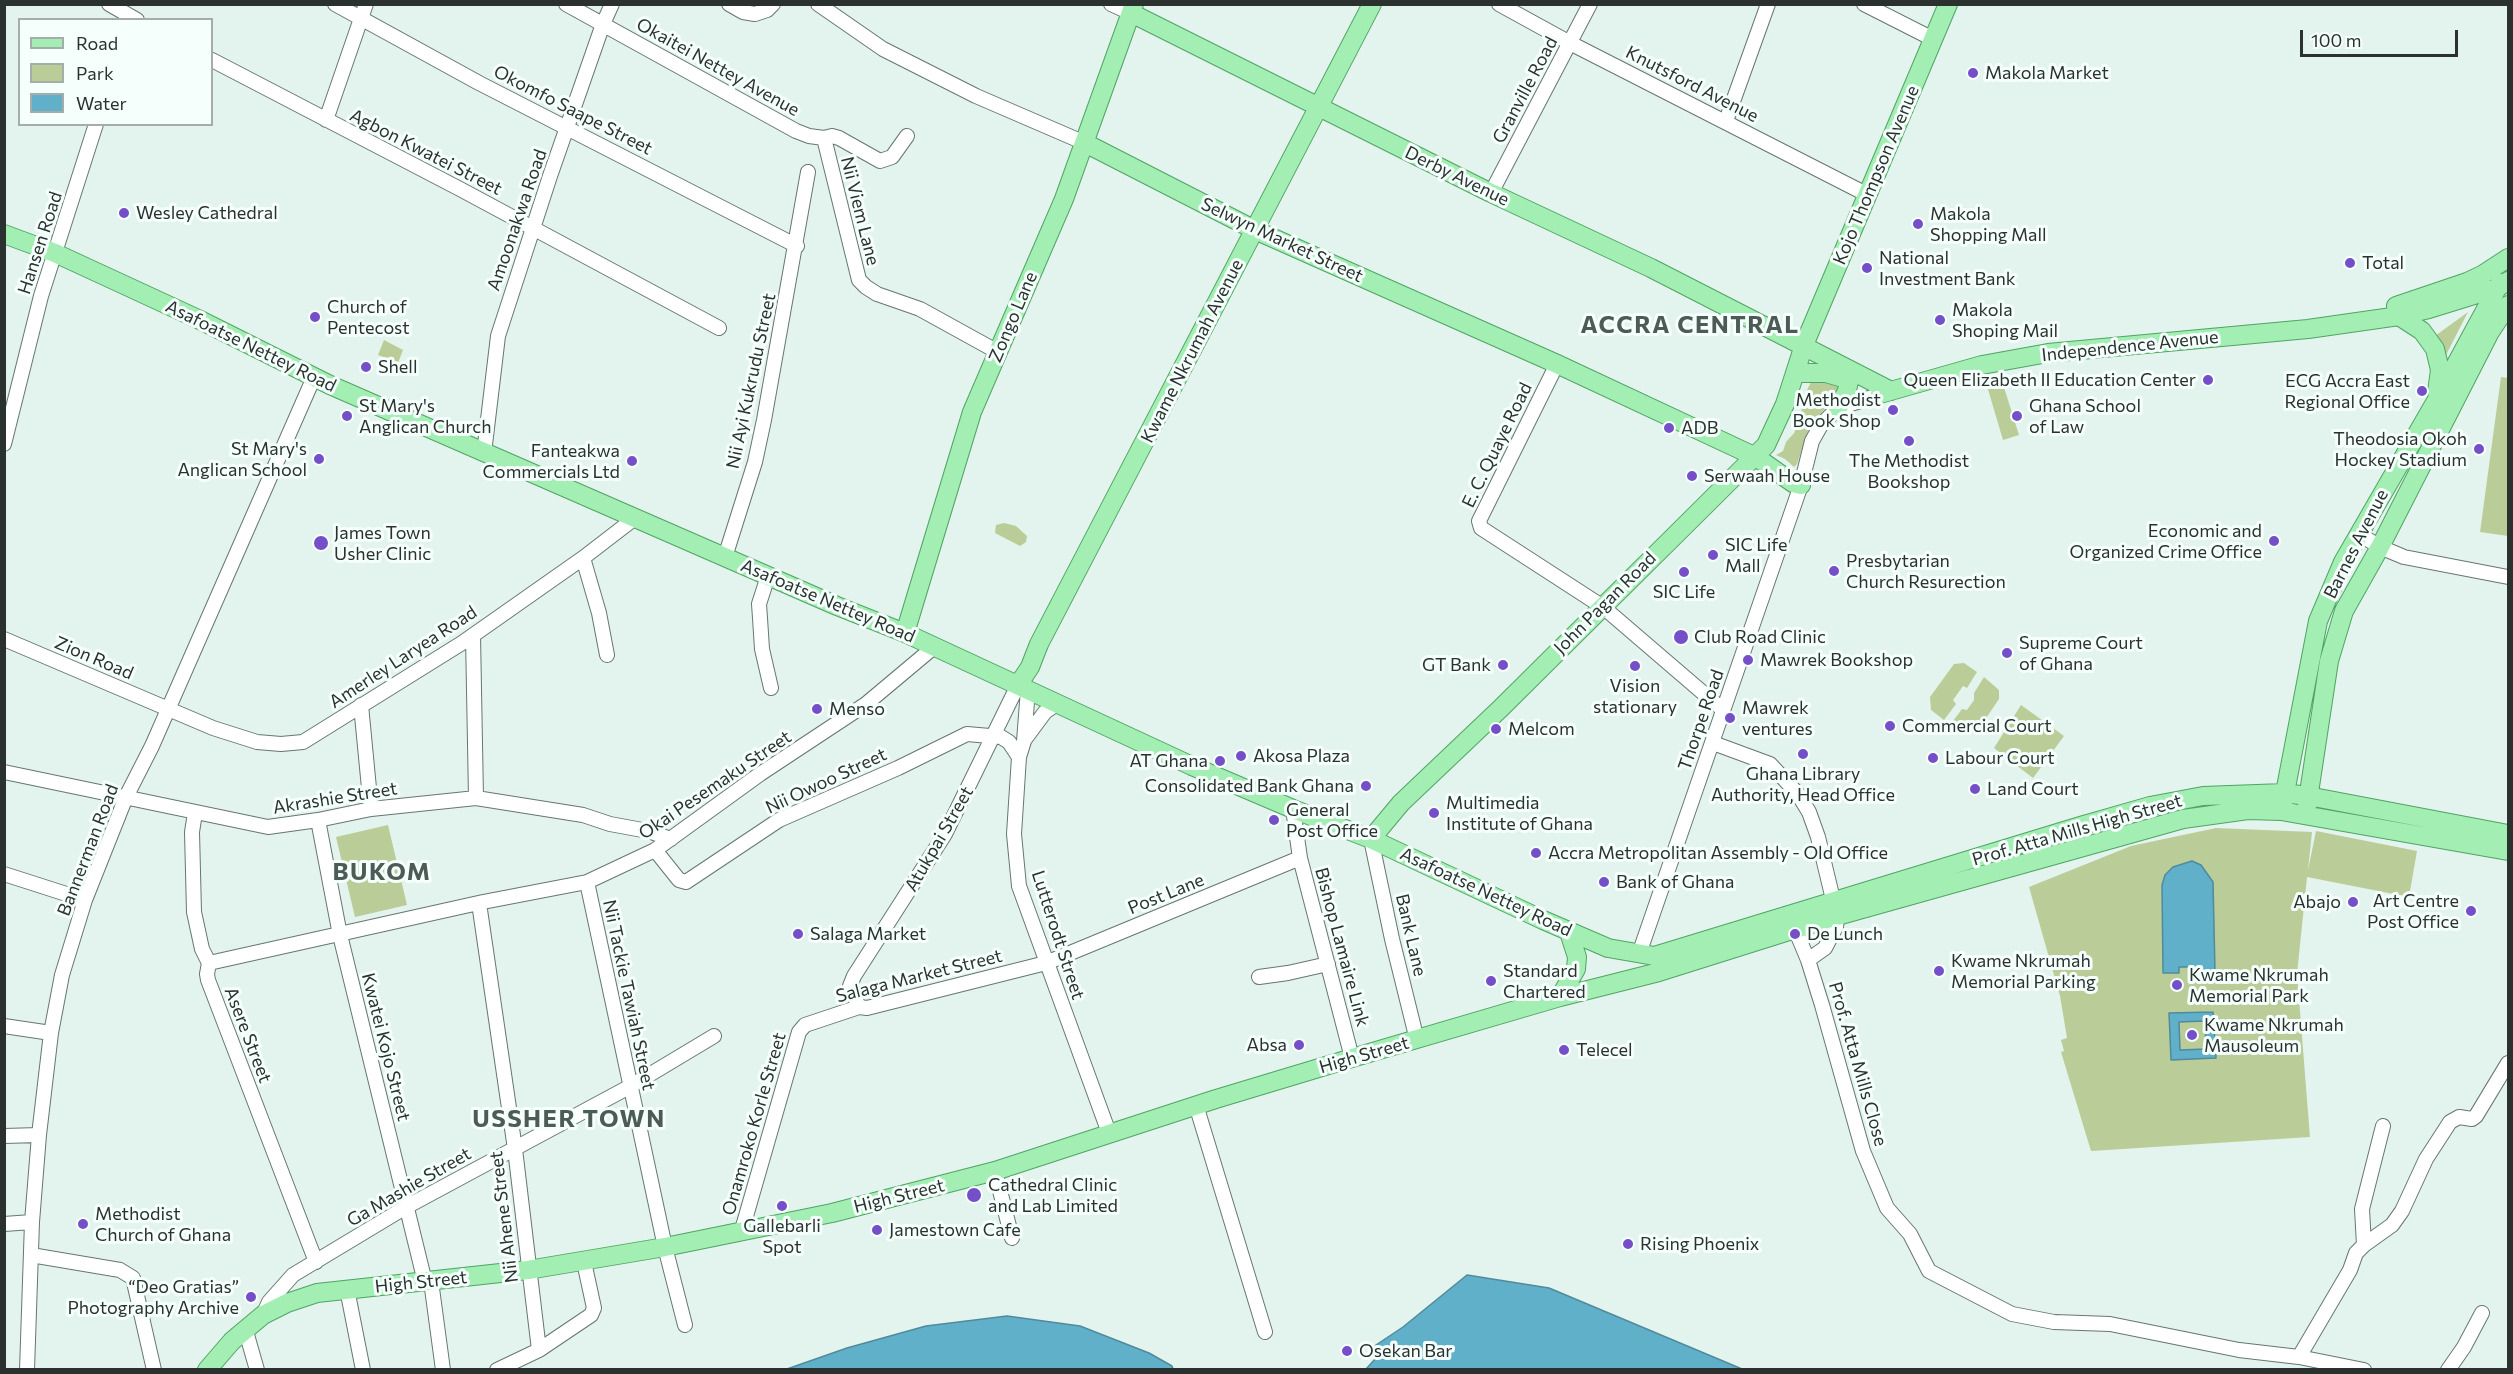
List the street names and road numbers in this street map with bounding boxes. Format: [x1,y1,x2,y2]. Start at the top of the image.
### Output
street label: Okaitei Nettey Avenue [633,13,803,121]
street label: Granville Road [1488,33,1562,147]
street label: Knutsford Avenue [1622,41,1762,127]
street label: Okomfo Saape Street [490,61,656,159]
street label: Kojo Thompson Avenue [1828,82,1924,268]
street label: Agbon Kwatei Street [346,104,506,200]
street label: Derby Avenue [1401,141,1513,211]
street label: Amoonakwa Road [483,146,551,294]
street label: Nii Viem Lane [836,154,884,268]
street label: Hansen Road [13,189,67,297]
street label: Selwyn Market Street [1198,193,1366,287]
street label: Kwame Nkrumah Avenue [1136,256,1248,446]
street label: Zongo Lane [984,268,1042,366]
street label: Nii Ayi Kukrudu Street [722,291,780,471]
street label: Asafoatse Nettey Road [162,295,340,397]
street label: Independence Avenue [2040,326,2220,366]
street label: E. C. Quaye Road [1457,379,1537,511]
street label: Barnes Avenue [2319,486,2393,602]
street label: John Pagan Road [1549,547,1661,659]
street label: Asafoatse Nettey Road [738,555,918,647]
street label: Amerley Laryea Road [325,601,481,713]
street label: Zion Road [51,632,137,684]
street label: Thorpe Road [1674,667,1728,773]
street label: Okai Pesemaku Street [635,726,795,844]
street label: Nii Owoo Street [762,744,890,818]
street label: Akrashie Street [271,778,399,818]
street label: Bannerman Road [53,781,123,919]
street label: Atukpai Street [900,783,978,895]
street label: Prof. Atta Mills High Street [1970,790,2184,870]
street label: Asafoatse Nettey Road [1397,843,1575,941]
street label: Bishop Lamaire Link [1310,865,1374,1029]
street label: Lutterodt Street [1027,868,1089,1002]
street label: Post Lane [1125,869,1207,919]
street label: Bank Lane [1391,892,1431,978]
street label: Nii Tackie Tawiah Street [598,898,660,1092]
street label: Salaga Market Street [834,945,1004,1007]
street label: Kwatei Kojo Street [357,971,415,1123]
street label: Prof. Atta Mills Close [1824,979,1892,1149]
street label: Asere Street [220,984,276,1086]
street label: Onamroko Korle Street [718,1030,790,1218]
street label: High Street [1317,1032,1411,1078]
street label: Ga Mashie Street [343,1143,475,1231]
street label: Nii Ahene Street [485,1150,523,1284]
street label: High Street [852,1174,946,1218]
street label: High Street [374,1266,468,1298]

